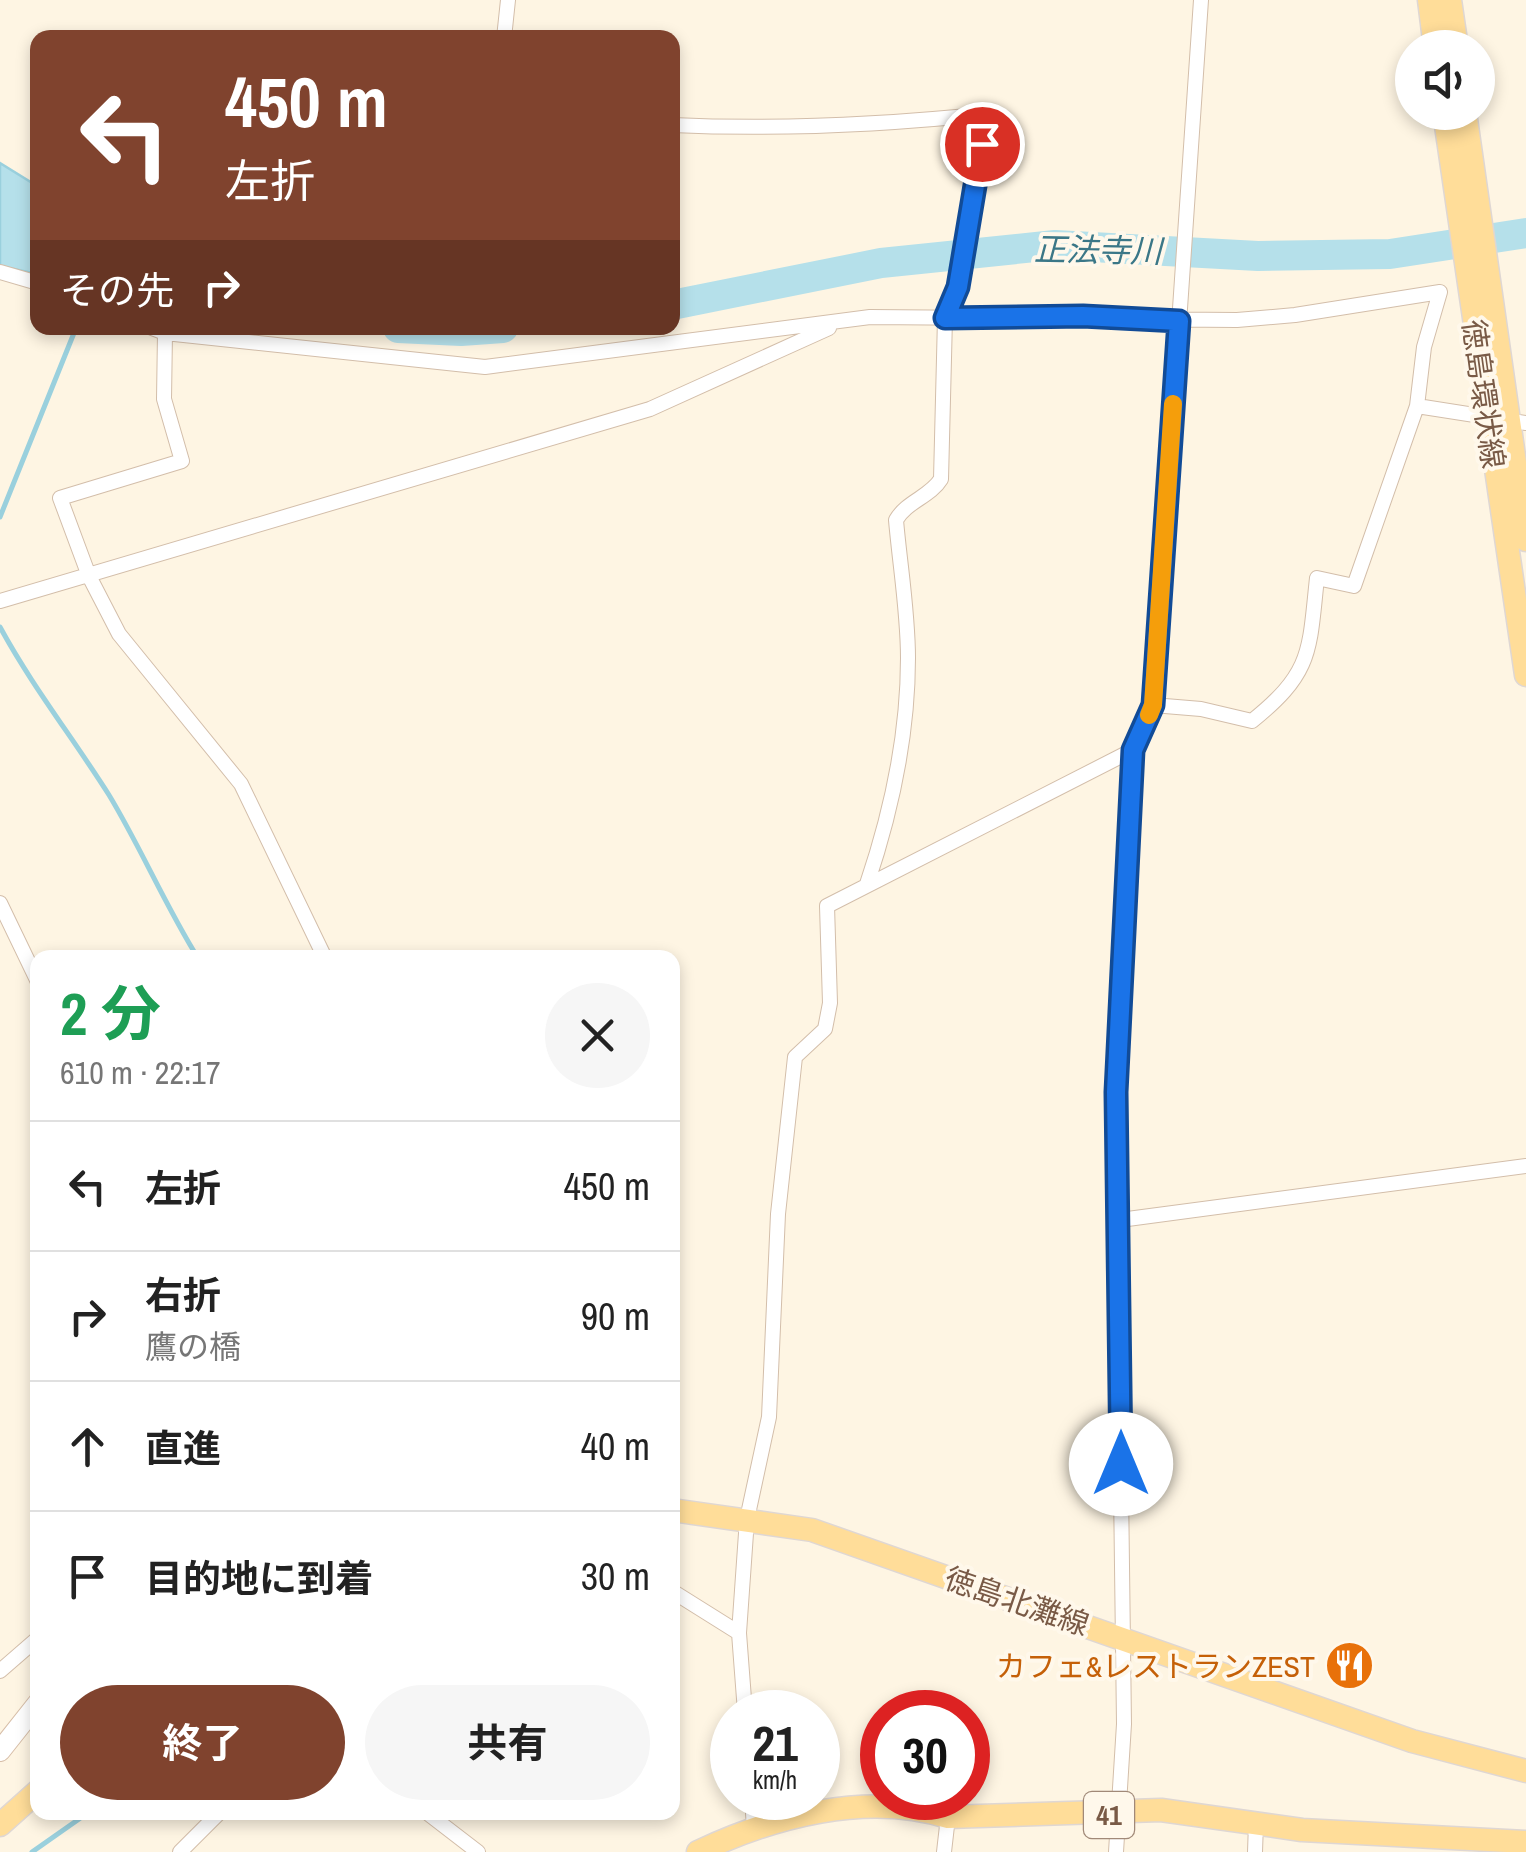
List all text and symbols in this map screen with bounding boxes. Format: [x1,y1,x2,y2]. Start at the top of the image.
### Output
map controls [1395,30,1495,130]
button: sound [1395,30,1495,130]
text: 450 m [225,55,388,149]
icon: left [60,70,190,200]
pin [940,102,1025,187]
icon: arrive [955,117,1010,172]
text: 左折 [225,150,315,211]
water label: 正法寺川 [1034,227,1165,273]
icon: right [194,260,249,315]
text: その先 [60,265,174,316]
street label: 徳島環状線 [1454,317,1514,471]
text: 2 分 [60,973,161,1054]
button: close [545,983,650,1088]
text: 610 m · 22:17 [60,1051,220,1094]
icon: left [60,1159,115,1214]
text: 450 m [563,1161,650,1212]
text: 左折 [145,1163,221,1214]
text: 右折 [145,1270,221,1321]
icon: right [60,1289,115,1344]
text: 90 m [581,1291,650,1342]
text: 鷹の橋 [145,1325,241,1368]
position arrow [1069,1412,1173,1516]
icon: ahead [60,1419,115,1474]
text: 40 m [581,1421,650,1472]
text: 直進 [145,1423,221,1474]
icon: arrive [60,1549,115,1604]
text: 30 m [581,1551,650,1602]
text: 目的地に到着 [145,1553,373,1604]
street label: 徳島北灘線 [940,1558,1094,1644]
restaurant icon: カフェ&レストランZEST [1324,1640,1376,1692]
place label: カフェ&レストランZEST [996,1646,1315,1686]
button: 終了 [60,1685,345,1800]
button: 共有 [365,1685,650,1800]
speed limit sign: 30 [860,1690,990,1820]
text: 21 [752,1709,798,1777]
text: km/h [753,1763,797,1797]
road number: 41 [1084,1792,1134,1838]

